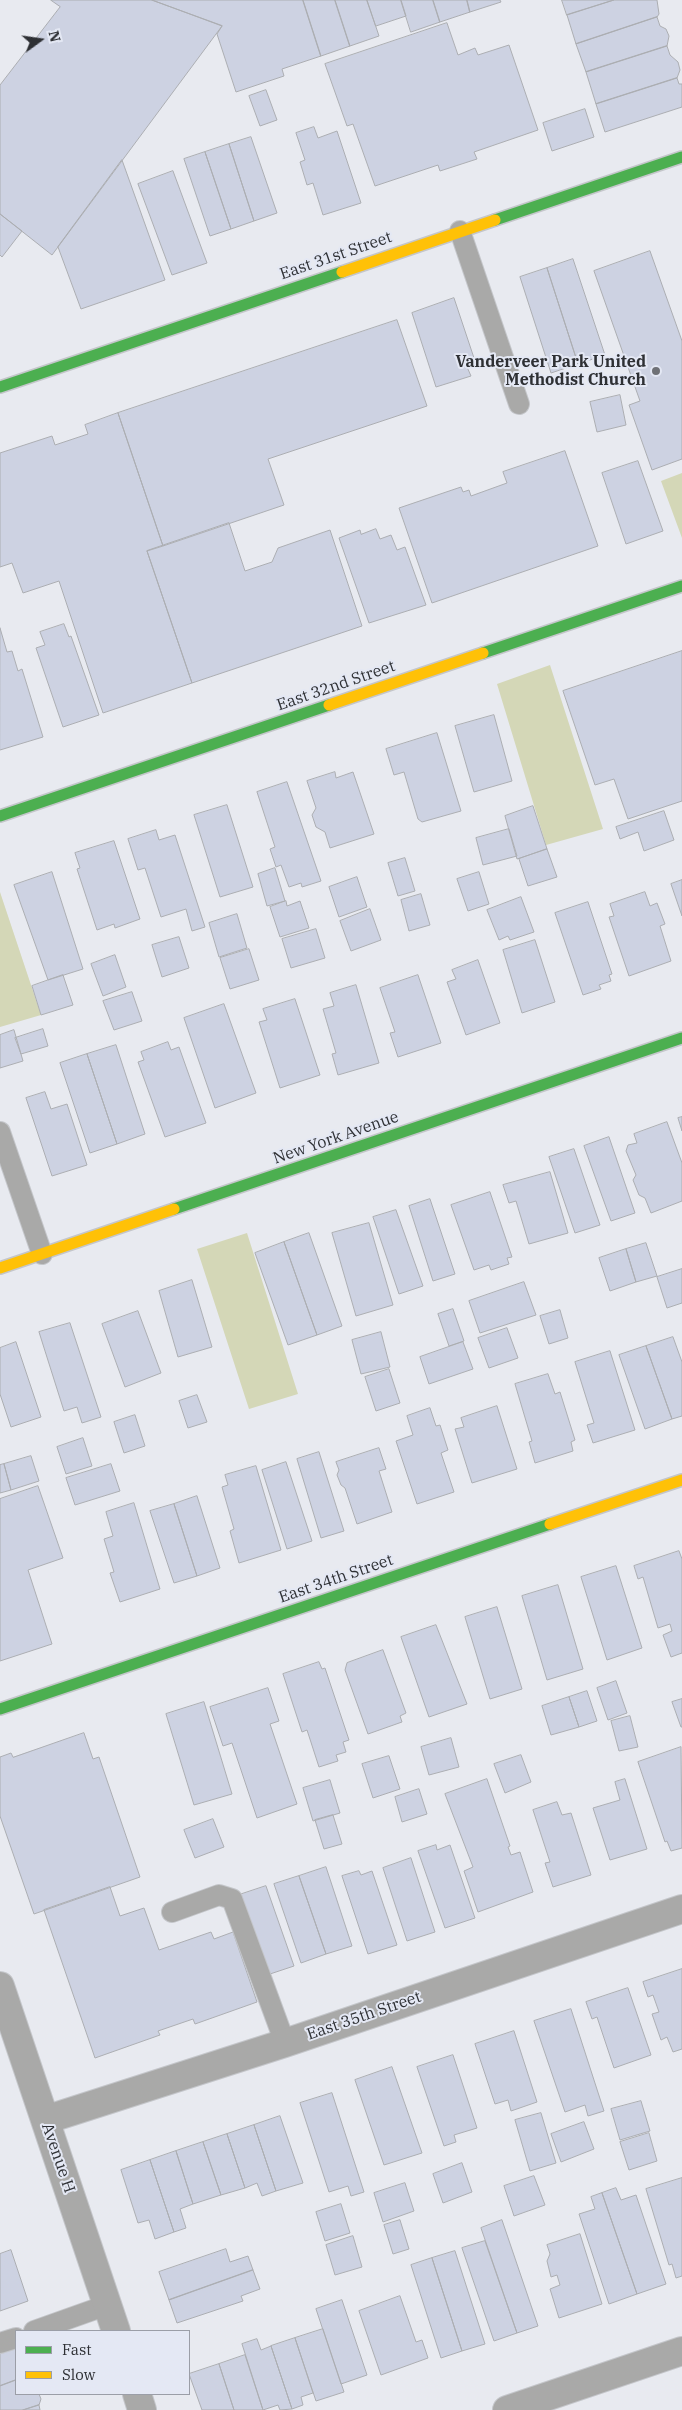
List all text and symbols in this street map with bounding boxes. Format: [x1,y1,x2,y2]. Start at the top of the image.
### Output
north arrow [15,15,65,65]
text: N [44,29,65,44]
street label: East 31st Street [277,228,395,284]
place label: Vanderveer Park United Methodist Church [456,352,646,390]
marker: Vanderveer Park United Methodist Church [650,365,662,377]
street label: East 32nd Street [274,657,398,715]
street label: New York Avenue [271,1108,401,1168]
street label: East 34th Street [276,1550,396,1608]
street label: East 35th Street [304,1987,424,2045]
street label: Avenue H [37,2121,79,2195]
legend [15,2330,190,2395]
text: Fast [62,2340,92,2359]
text: Slow [62,2365,95,2384]

